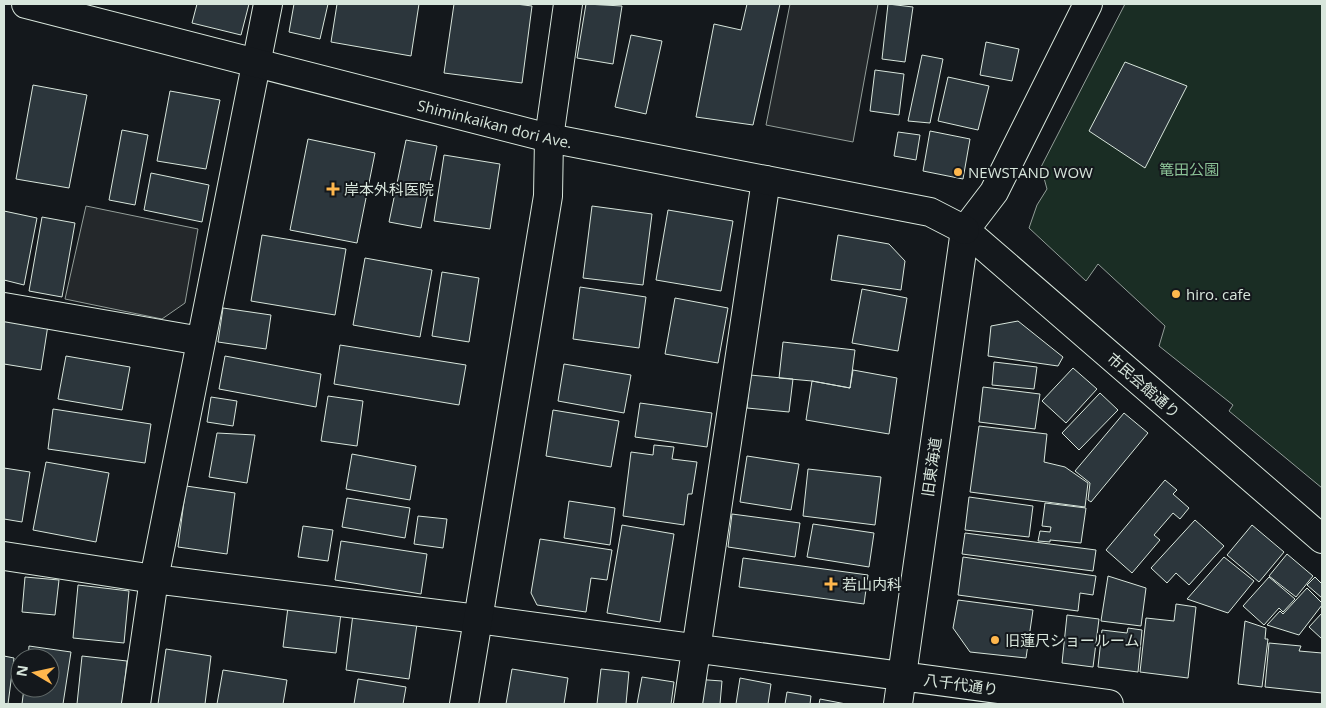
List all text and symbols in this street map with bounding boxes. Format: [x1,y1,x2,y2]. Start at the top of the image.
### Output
street label: Shiminkaikan dori Ave. [415,95,574,152]
park label: 篭田公園 [1159,159,1219,179]
place label: NEWSTAND WOW [968,162,1093,182]
marker: NEWSTAND WOW [952,166,964,178]
place label: 岸本外科医院 [344,179,434,199]
marker: 岸本外科医院 [326,182,340,196]
place label: hiro. cafe [1186,284,1251,304]
marker: hiro. cafe [1170,288,1182,300]
street label: 市民会館通り [1103,348,1185,422]
street label: 旧東海道 [917,436,945,498]
place label: 若山内科 [842,574,902,594]
marker: 若山内科 [824,577,838,591]
place label: 旧蓮尺ショールーム [1005,630,1140,650]
marker: 旧蓮尺ショールーム [989,634,1001,646]
north arrow [10,648,60,698]
text: N [11,664,32,678]
street label: 八千代通り [922,669,1000,699]

